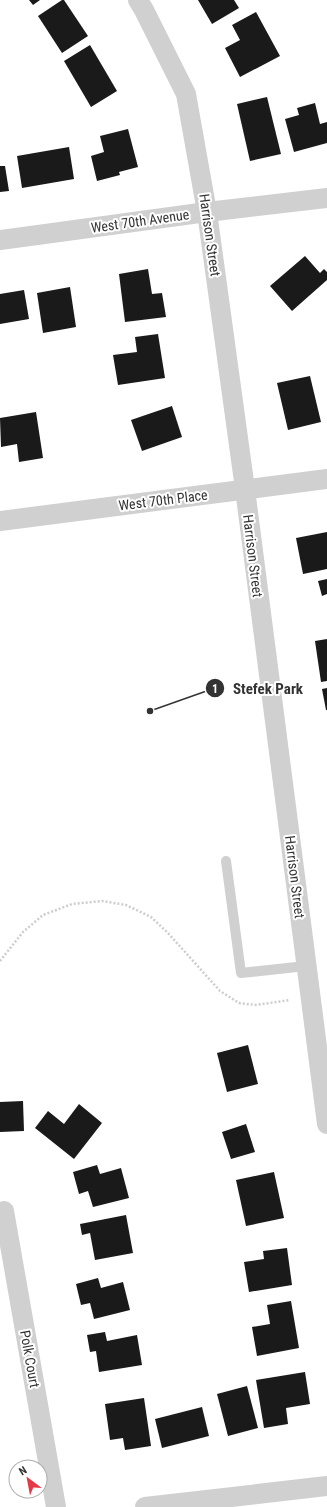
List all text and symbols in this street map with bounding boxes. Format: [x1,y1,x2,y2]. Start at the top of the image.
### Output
street label: Harrison Street [196,193,224,277]
street label: West 70th Avenue [90,206,191,236]
street label: West 70th Place [118,487,209,513]
street label: Harrison Street [240,514,266,598]
callout: Stefek Park [205,675,311,702]
text: Stefek Park [233,680,304,698]
text: 1 [212,682,218,696]
street label: Harrison Street [282,835,308,919]
street label: Polk Court [17,1329,43,1389]
north arrow [8,1459,48,1499]
text: N [17,1464,29,1478]

